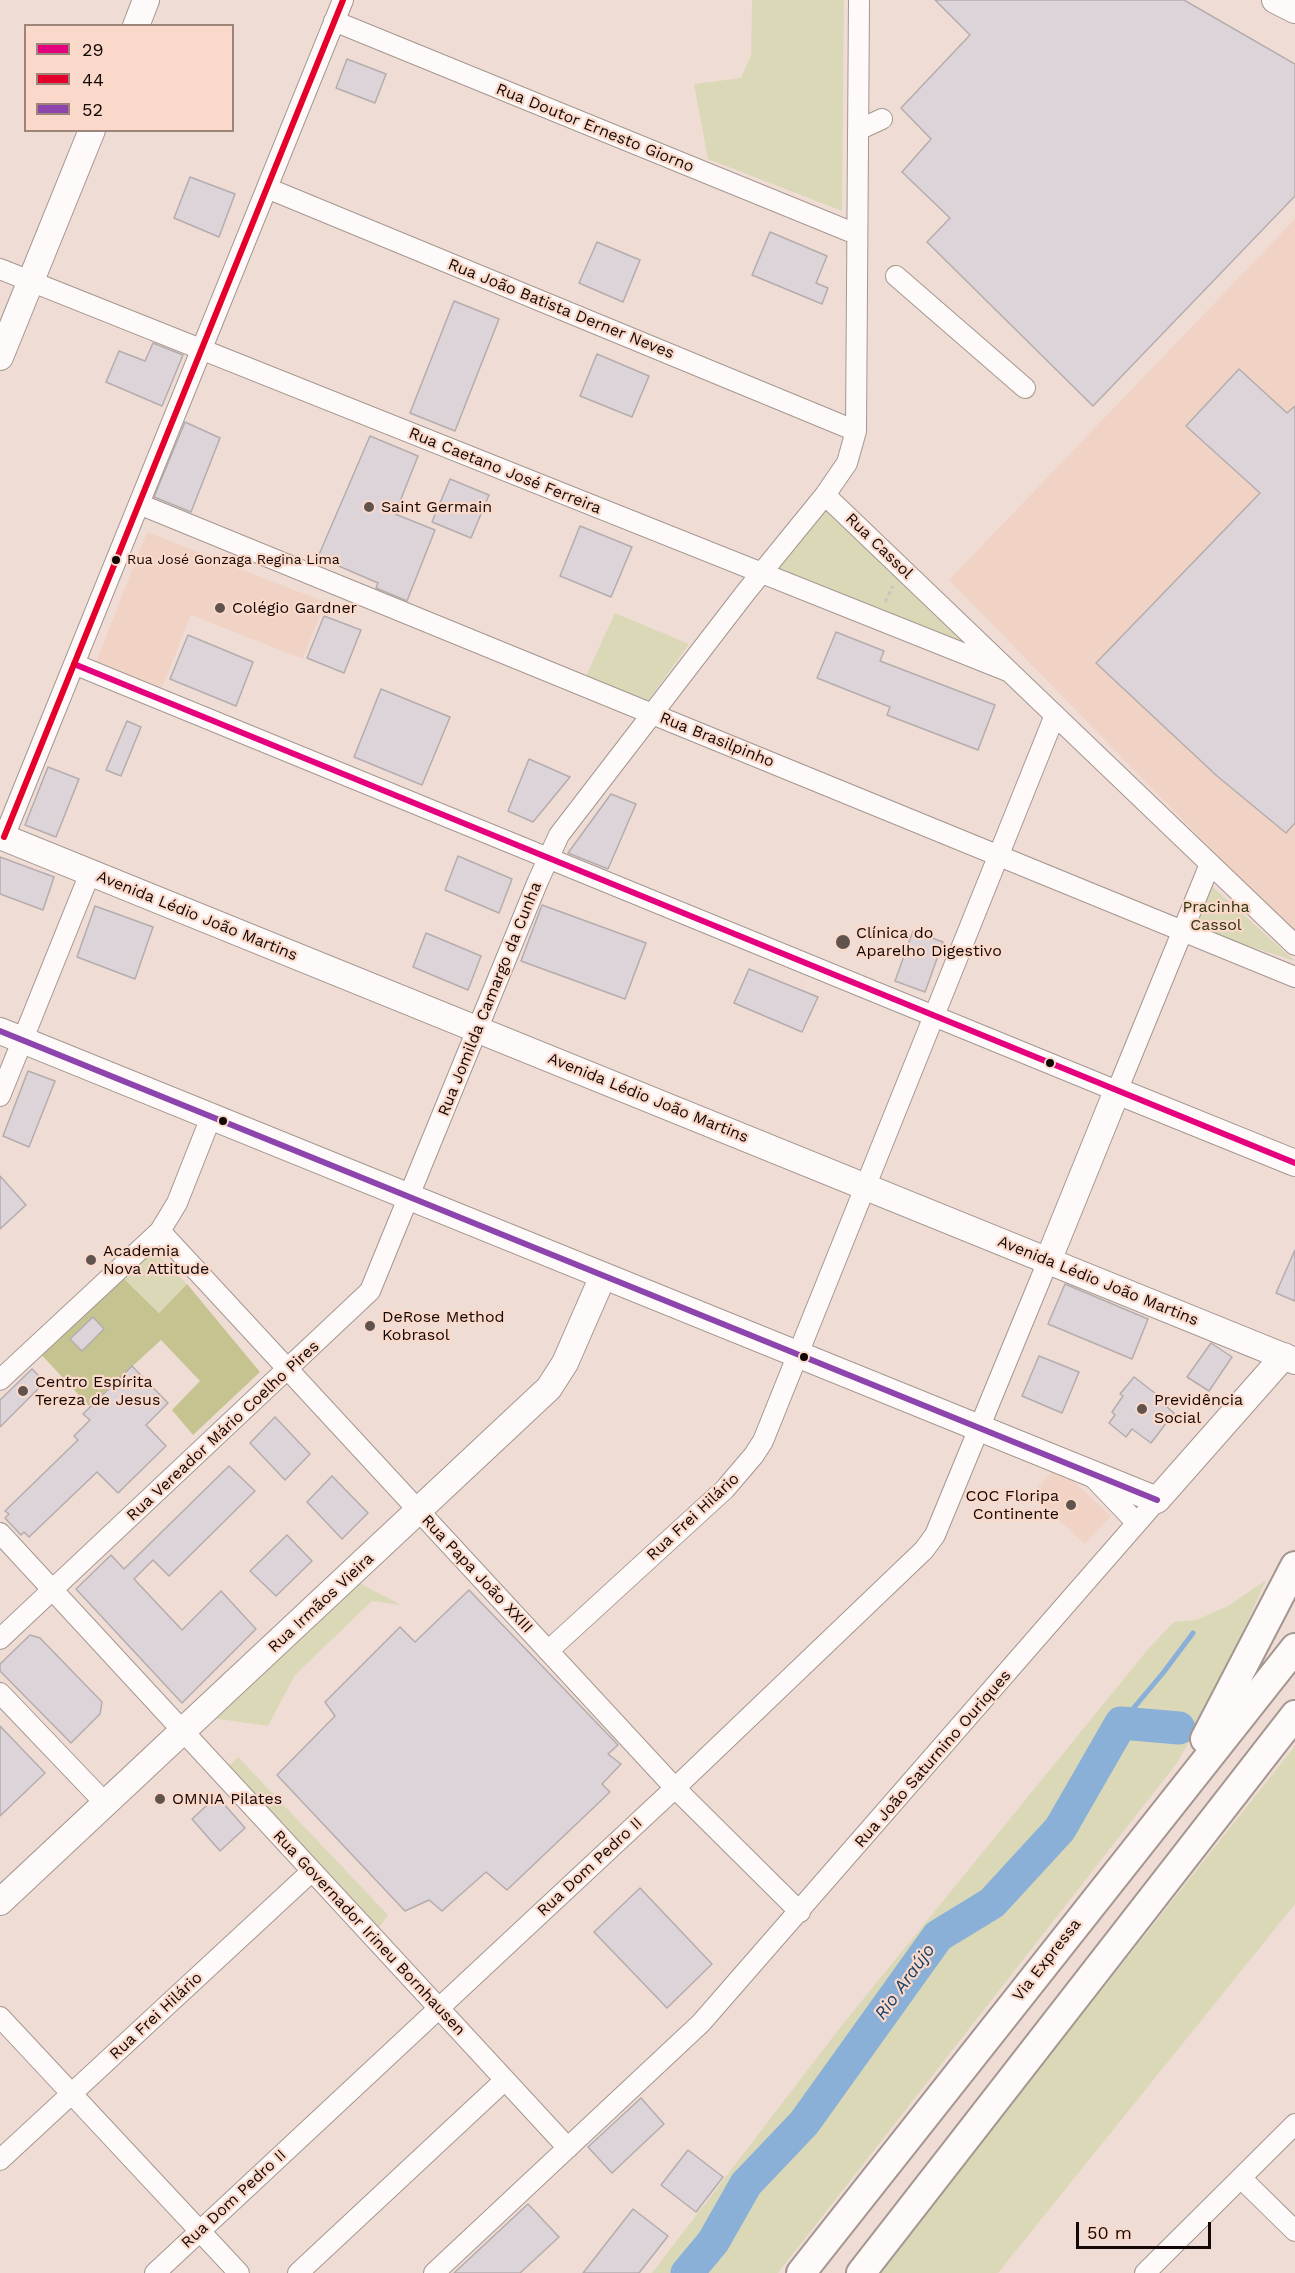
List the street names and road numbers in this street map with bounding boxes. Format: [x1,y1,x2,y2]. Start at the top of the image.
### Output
street label: Rua Doutor Ernesto Giorno [493,79,697,177]
street label: Rua João Batista Derner Neves [445,255,677,363]
street label: Rua Caetano José Ferreira [406,424,604,518]
street label: Rua Cassol [841,509,917,583]
street label: Rua Brasilpinho [657,708,777,772]
street label: Avenida Lédio João Martins [94,867,300,965]
street label: Rua Jomilda Camargo da Cunha [434,879,546,1119]
street label: Avenida Lédio João Martins [545,1049,751,1147]
street label: Avenida Lédio João Martins [995,1232,1201,1330]
street label: Rua Vereador Mário Coelho Pires [123,1337,323,1525]
street label: Rua Frei Hilário [643,1469,743,1565]
street label: Rua Papa João XXIII [417,1511,537,1637]
street label: Rua Irmãos Vieira [264,1549,378,1657]
street label: Rua João Saturnino Ouriques [851,1666,1015,1852]
street label: Rua Dom Pedro II [534,1813,646,1921]
street label: Rua Governador Irineu Bornhausen [269,1826,469,2040]
street label: Via Expressa [1009,1915,1085,2005]
street label: Rua Frei Hilário [106,1968,206,2064]
street label: Rua Dom Pedro II [178,2145,290,2253]

